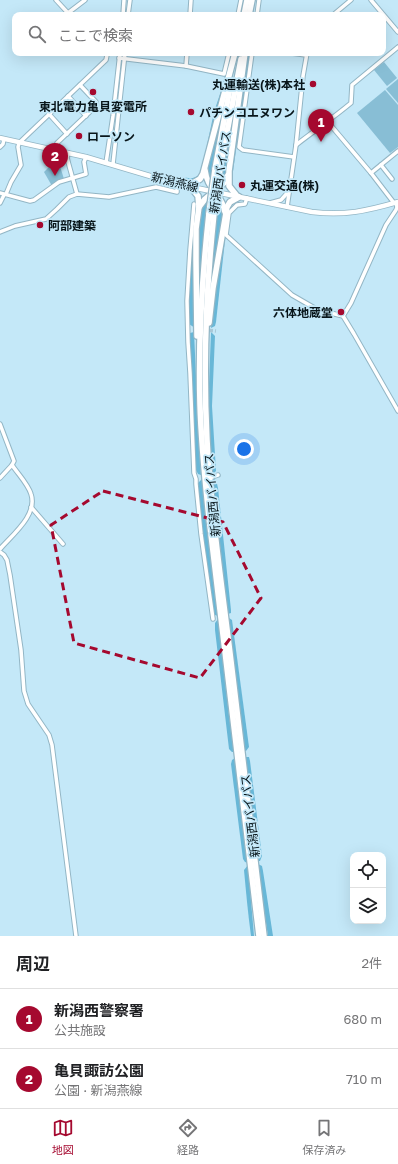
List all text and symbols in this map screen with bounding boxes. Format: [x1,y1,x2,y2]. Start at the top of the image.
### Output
search box [12,12,386,56]
icon: search [26,23,48,45]
text: ここで検索 [58,26,133,44]
place label: 丸運輸送(株)本社 [212,77,305,92]
marker: 丸運輸送(株)本社 [308,79,318,89]
marker: 東北電力亀貝変電所 [88,87,98,97]
place label: 東北電力亀貝変電所 [39,99,147,114]
place label: パチンコエヌワン [199,105,295,120]
marker: パチンコエヌワン [186,107,196,117]
pin: 1 [308,109,334,142]
place label: ローソン [87,129,135,144]
street label: 新潟西バイパス [206,129,234,215]
marker: ローソン [74,131,84,141]
pin: 2 [42,143,68,176]
street label: 新潟燕線 [150,169,200,195]
place label: 丸運交通(株) [250,178,319,193]
marker: 丸運交通(株) [237,180,247,190]
place label: 阿部建築 [48,218,96,233]
marker: 阿部建築 [35,220,45,230]
place label: 六体地蔵堂 [273,305,333,320]
marker: 六体地蔵堂 [336,307,346,317]
your location [234,439,254,459]
street label: 新潟西バイパス [201,453,223,537]
street label: 新潟西バイパス [237,774,263,858]
map controls [350,852,386,924]
button: locate [350,852,386,888]
button: layers [350,888,386,924]
text: 周辺 [16,953,50,974]
text: 2件 [361,955,382,971]
text: 新潟西警察署 [54,1001,144,1019]
text: 1 [26,1011,32,1027]
text: 680 m [343,1011,382,1027]
text: 公共施設 [54,1022,106,1038]
text: 亀貝諏訪公園 [54,1061,144,1079]
text: 2 [25,1071,33,1087]
text: 710 m [346,1071,382,1087]
text: 公園 · 新潟燕線 [54,1082,142,1098]
tab: 地図 [52,1117,74,1157]
tab: 経路 [177,1117,199,1157]
tab: 保存済み [302,1117,346,1157]

